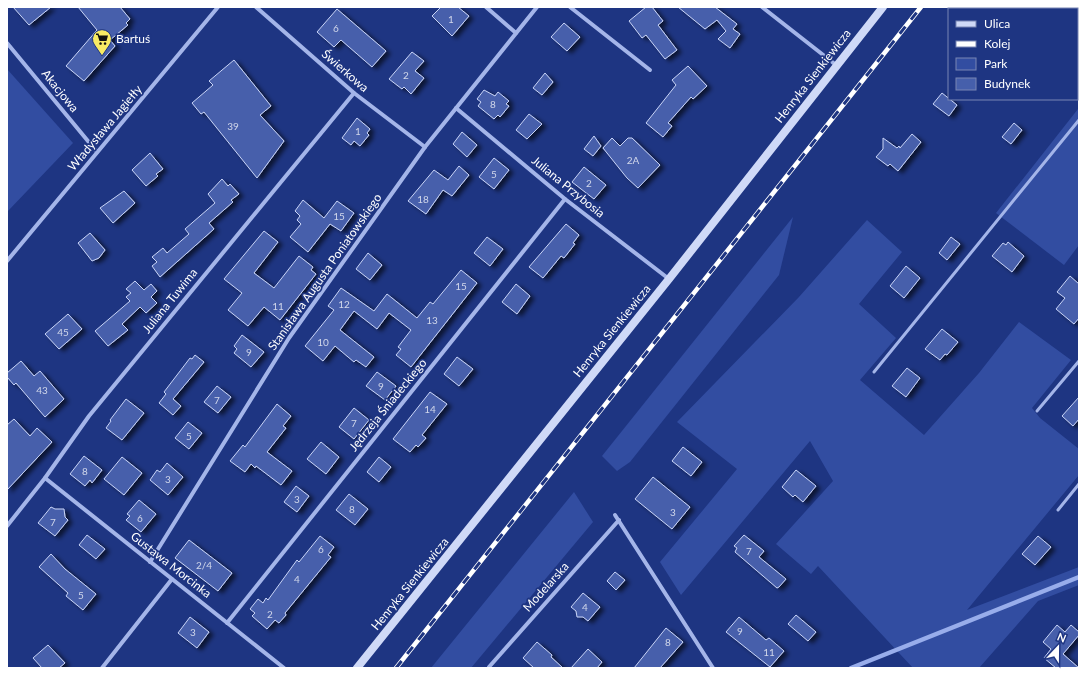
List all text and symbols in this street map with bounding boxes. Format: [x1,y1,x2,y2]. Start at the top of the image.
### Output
legend [948,8,1078,100]
house number: 1 [448,13,454,25]
text: Ulica [984,16,1010,31]
house number: 6 [333,22,339,34]
street label: Henryka Sienkiewicza [771,26,854,126]
supermarket icon: Bartuś [91,28,113,56]
place label: Bartuś [116,31,150,46]
text: Kolej [984,36,1010,51]
street label: Świerkowa [319,46,372,95]
text: Park [984,56,1008,71]
street label: Akacjowa [39,66,82,115]
house number: 2 [403,69,409,81]
text: Budynek [984,76,1031,91]
street label: Władysława Jagiełły [64,81,145,174]
house number: 8 [490,98,496,110]
house number: 39 [227,120,239,132]
house number: 1 [355,125,361,137]
street label: Juliana Przybosia [529,153,608,221]
house number: 2A [627,154,640,166]
house number: 5 [491,168,497,180]
house number: 2 [586,177,592,189]
street label: Stanisława Augusta Poniatowskiego [265,190,385,353]
house number: 18 [417,193,429,205]
house number: 15 [333,210,345,222]
street label: Juliana Tuwima [139,265,200,336]
house number: 15 [455,280,467,292]
street label: Henryka Sienkiewicza [570,281,654,380]
house number: 12 [338,298,350,310]
house number: 11 [272,300,284,312]
house number: 13 [426,314,438,326]
house number: 45 [57,326,69,338]
house number: 10 [317,336,329,348]
house number: 9 [246,346,252,358]
street label: Jędrzeja Śniadeckiego [346,355,430,454]
house number: 9 [378,380,384,392]
house number: 43 [36,384,48,396]
house number: 7 [214,394,220,406]
house number: 14 [424,403,436,415]
house number: 7 [351,417,357,429]
house number: 5 [186,430,192,442]
house number: 8 [82,465,88,477]
house number: 3 [165,473,171,485]
house number: 3 [294,493,300,505]
house number: 8 [349,503,355,515]
house number: 3 [670,506,676,518]
house number: 6 [137,512,143,524]
house number: 7 [50,516,56,528]
street label: Gustawa Morcinka [128,528,215,601]
street label: Henryka Sienkiewicza [368,534,452,633]
house number: 6 [318,543,324,555]
house number: 7 [746,545,752,557]
house number: 2/4 [196,559,212,571]
street label: Modelarska [520,559,572,614]
house number: 4 [294,573,300,585]
house number: 5 [78,589,84,601]
house number: 4 [582,601,588,613]
house number: 2 [267,608,273,620]
house number: 9 [737,625,743,637]
house number: 3 [190,626,196,638]
north arrow [1038,627,1078,667]
text: N [1056,630,1068,645]
house number: 8 [665,636,671,648]
house number: 11 [763,646,775,658]

